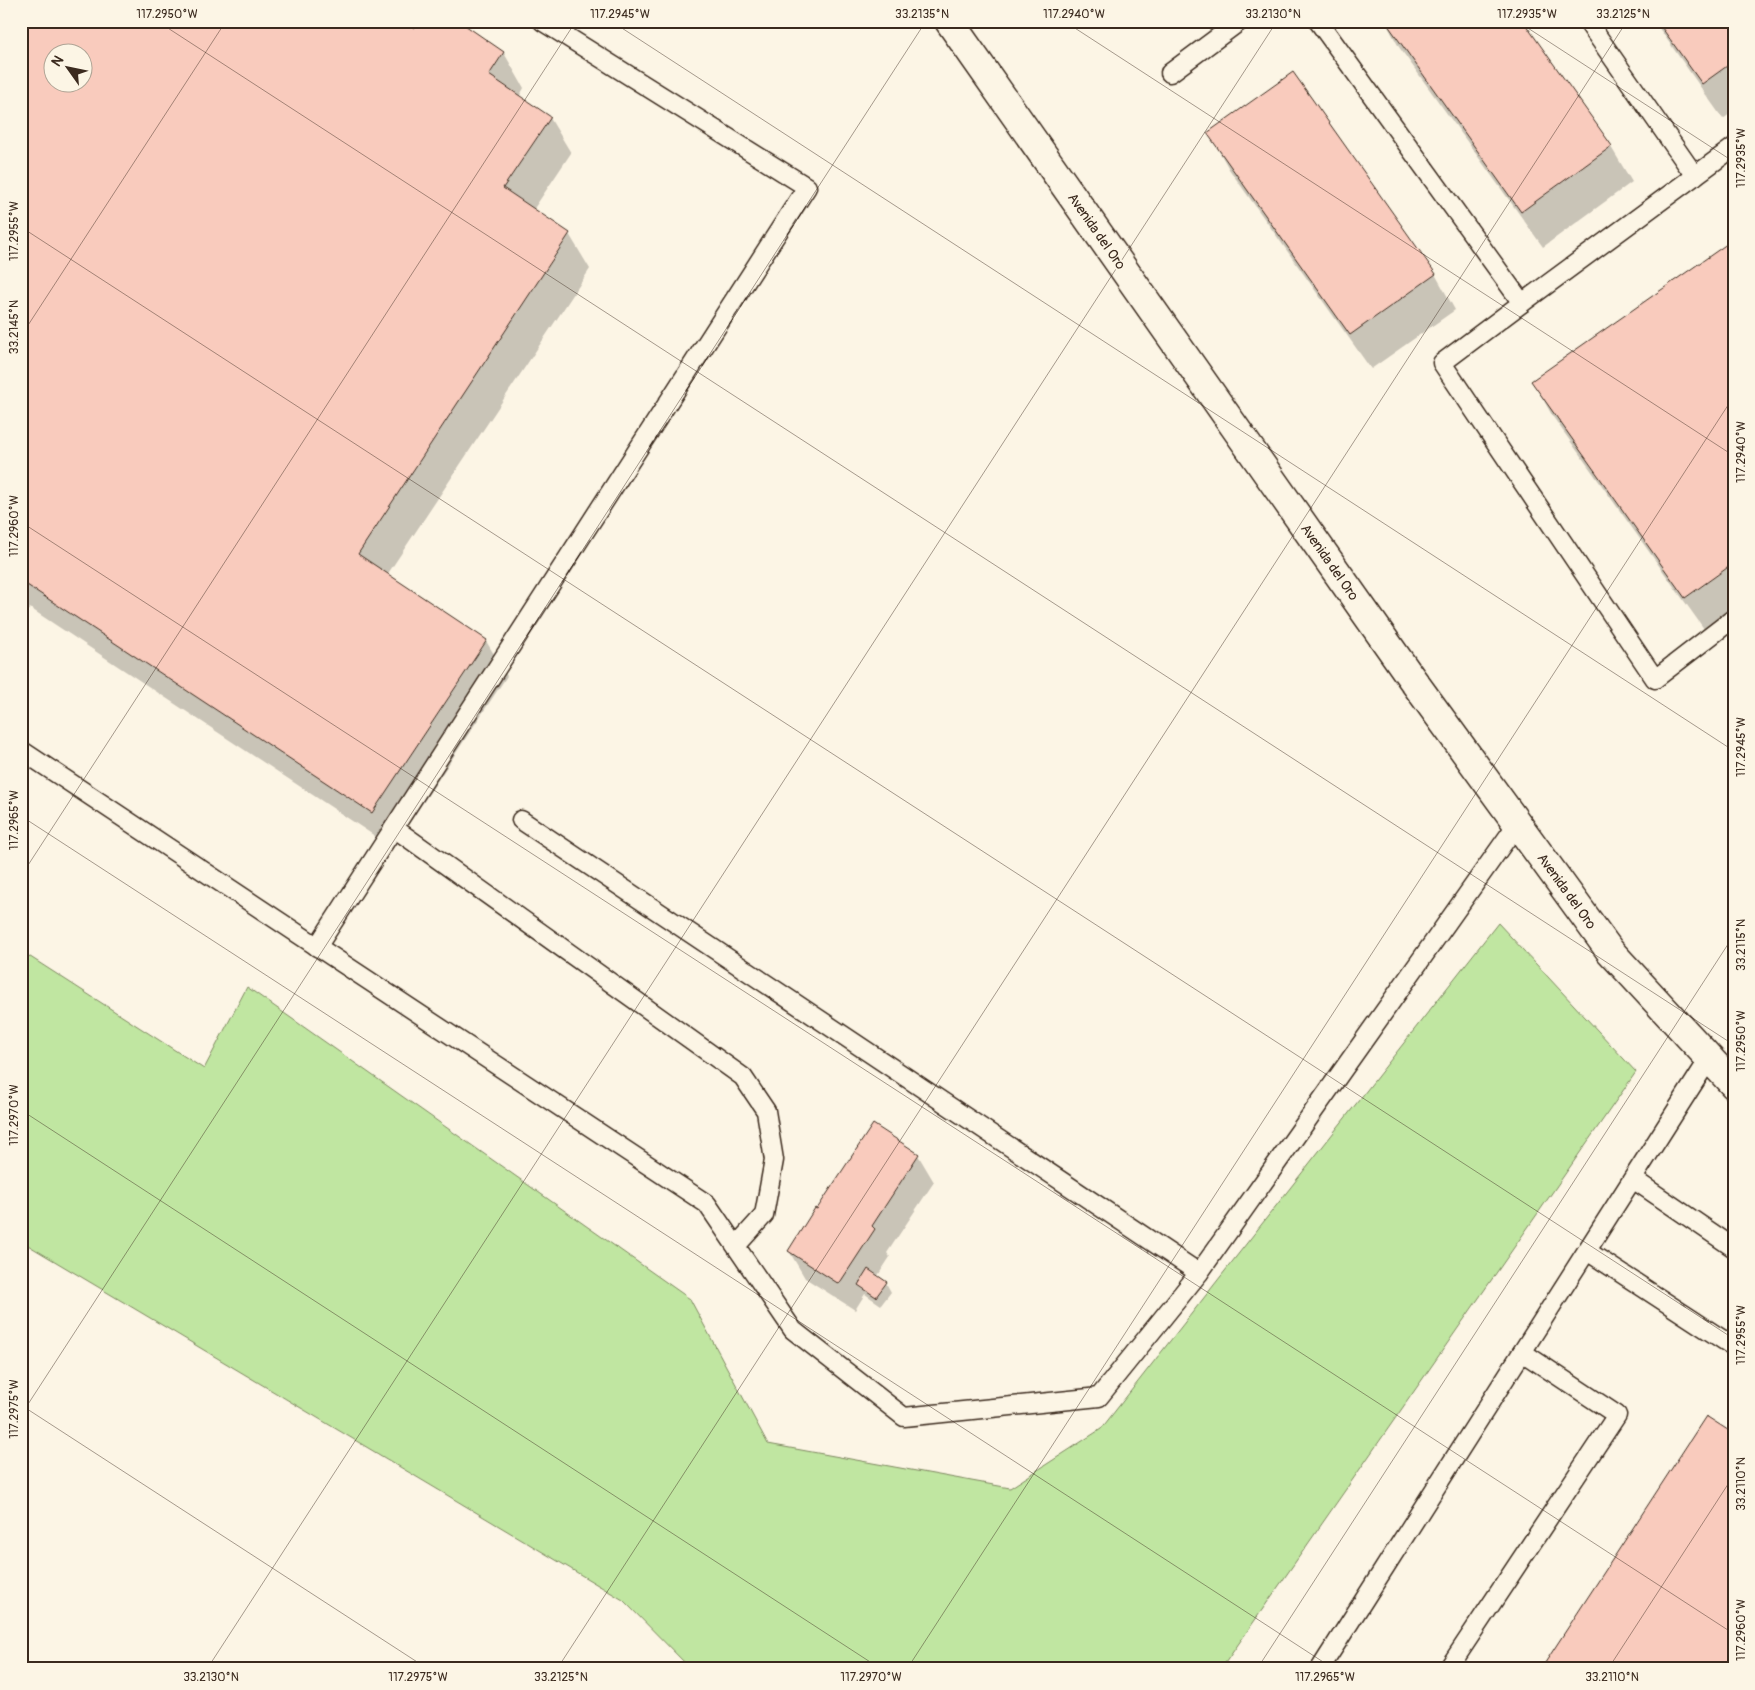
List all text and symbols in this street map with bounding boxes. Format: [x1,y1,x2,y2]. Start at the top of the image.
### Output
text: 117.2950°W [136,7,198,22]
text: 117.2945°W [590,7,650,22]
text: 33.2135°N [895,7,949,22]
text: 117.2940°W [1043,7,1105,22]
text: 33.2130°N [1245,7,1301,22]
text: 117.2935°W [1497,7,1557,22]
text: 33.2125°N [1596,7,1650,22]
north arrow [42,42,92,92]
text: N [48,53,67,70]
text: 117.2935°W [1734,128,1749,188]
street label: Avenida del Oro [1064,190,1129,273]
text: 117.2955°W [7,201,22,261]
text: 33.2145°N [7,300,22,354]
text: 117.2940°W [1734,421,1749,483]
text: 117.2960°W [7,495,22,557]
street label: Avenida del Oro [1297,521,1362,604]
text: 117.2945°W [1734,717,1749,777]
text: 117.2965°W [7,790,22,850]
street label: Avenida del Oro [1533,850,1600,933]
text: 33.2115°N [1734,919,1749,971]
text: 117.2950°W [1734,1010,1749,1072]
text: 117.2970°W [7,1084,22,1146]
text: 117.2955°W [1734,1305,1749,1365]
text: 117.2975°W [7,1379,22,1439]
text: 33.2110°N [1734,1457,1749,1511]
text: 117.2960°W [1734,1599,1749,1661]
text: 33.2130°N [183,1670,239,1685]
text: 117.2975°W [388,1670,448,1685]
text: 33.2125°N [534,1670,588,1685]
text: 117.2970°W [840,1670,902,1685]
text: 117.2965°W [1295,1670,1355,1685]
text: 33.2110°N [1585,1670,1639,1685]

